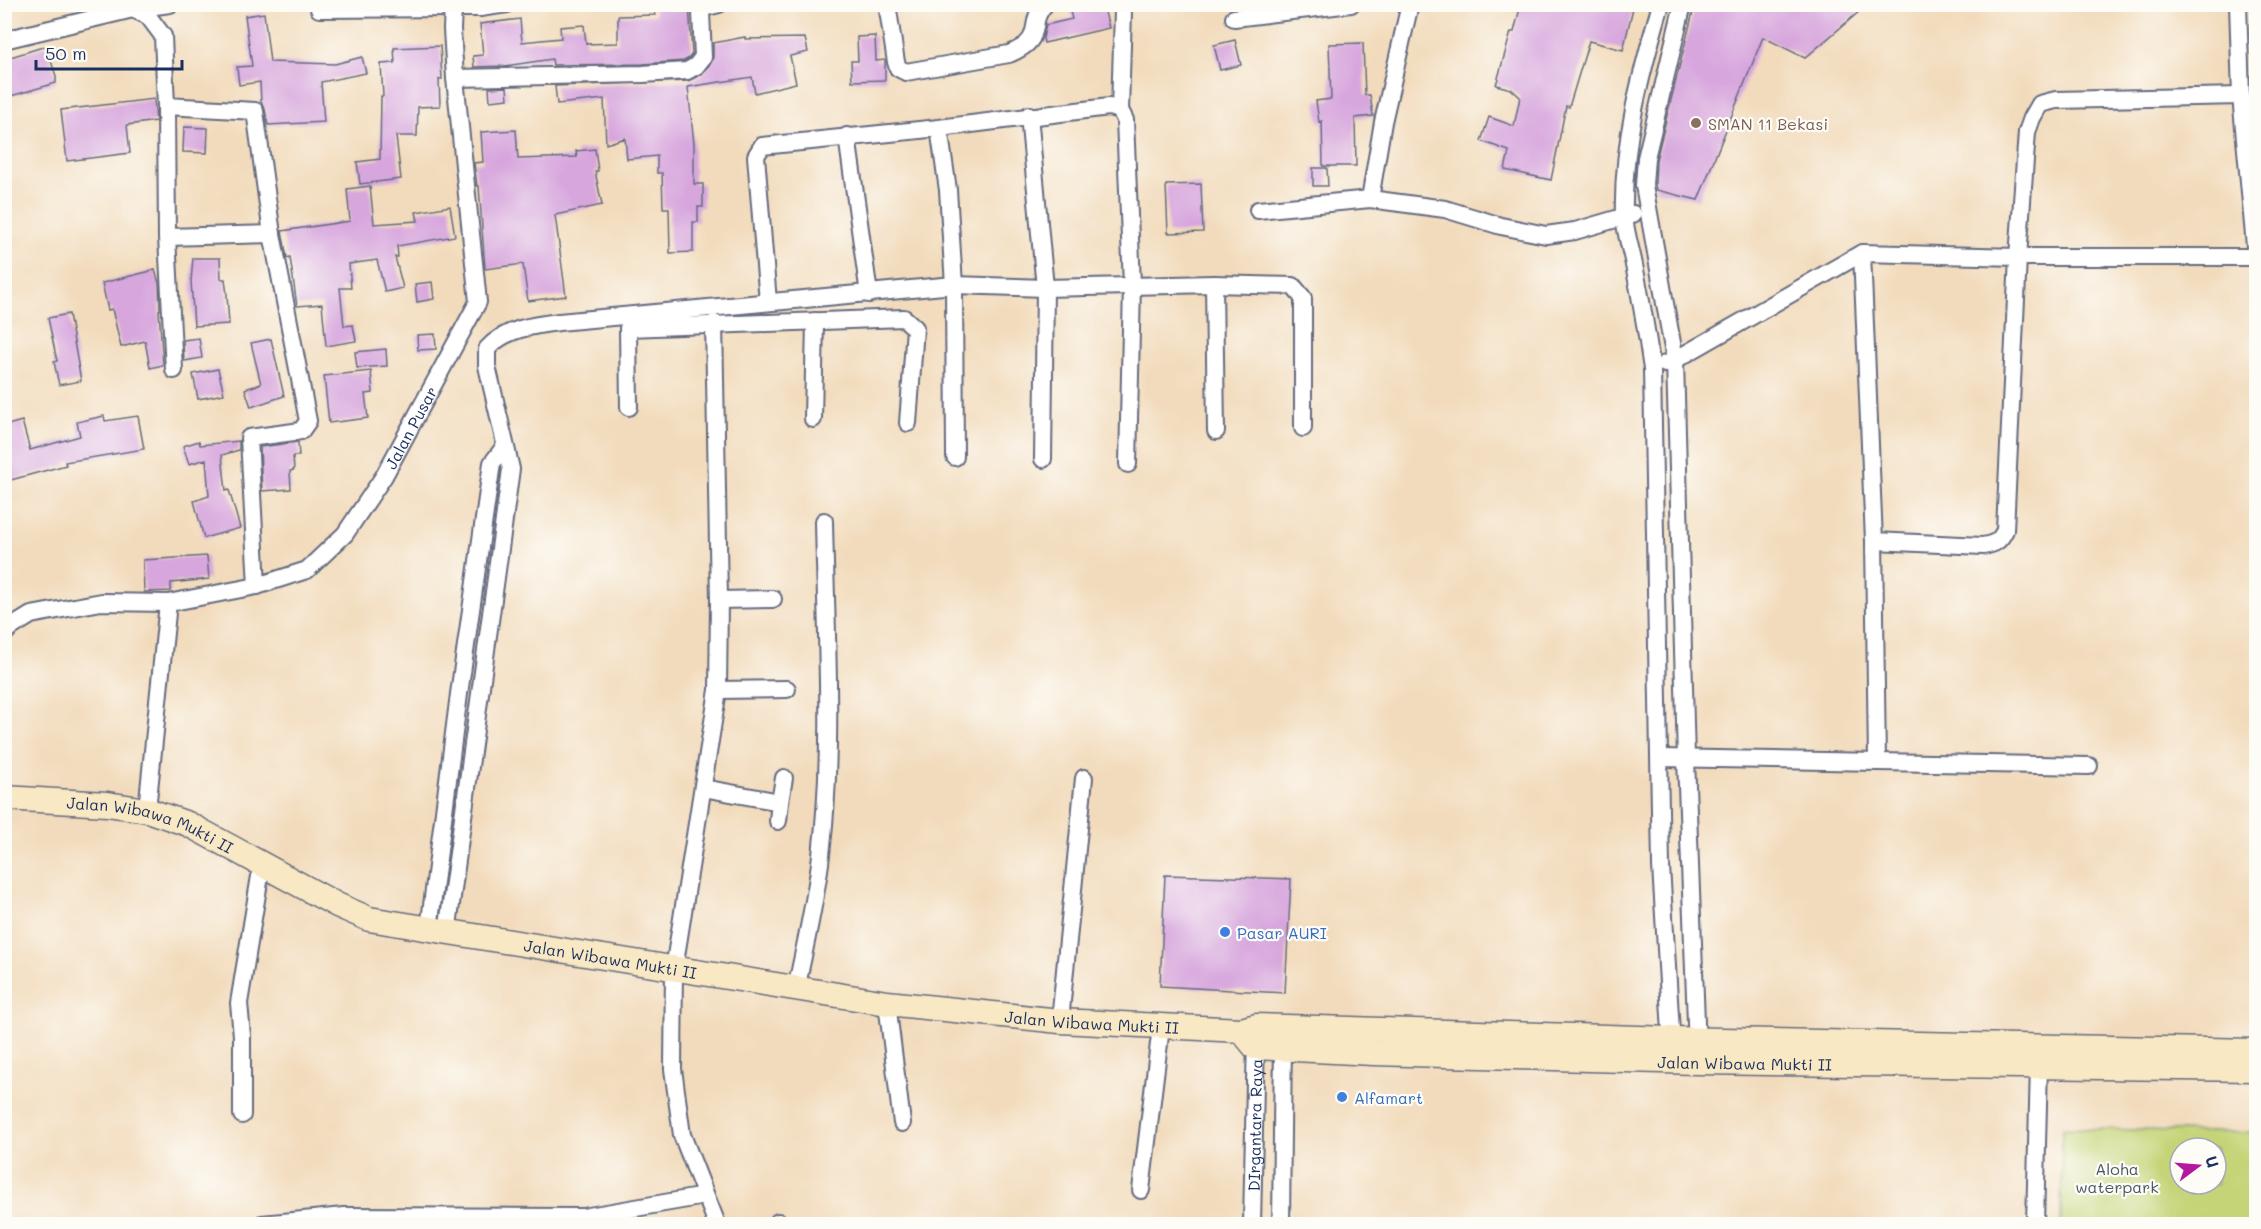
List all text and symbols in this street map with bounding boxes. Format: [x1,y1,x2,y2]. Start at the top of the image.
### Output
scale bar [36,33,182,71]
text: 50 m [45,41,87,65]
place label: SMAN 11 Bekasi [1708,113,1828,134]
marker: SMAN 11 Bekasi [1689,116,1703,130]
street label: Jalan Pusar [379,382,441,472]
street label: Jalan Wibawa Mukti II [66,791,237,857]
place label: Pasar AURI [1237,922,1327,943]
marker: Pasar AURI [1218,925,1232,939]
street label: Jalan Wibawa Mukti II [523,934,698,982]
street label: Jalan Wibawa Mukti II [1004,1005,1179,1037]
street label: Jalan Wibawa Mukti II [1657,1050,1832,1074]
street label: DIrgantara Raya [1242,1058,1266,1192]
place label: Alfamart [1354,1087,1423,1108]
marker: Alfamart [1335,1090,1349,1104]
north arrow [2168,1136,2228,1196]
text: U [2201,1153,2225,1170]
park label: Aloha waterpark [2075,1158,2159,1197]

